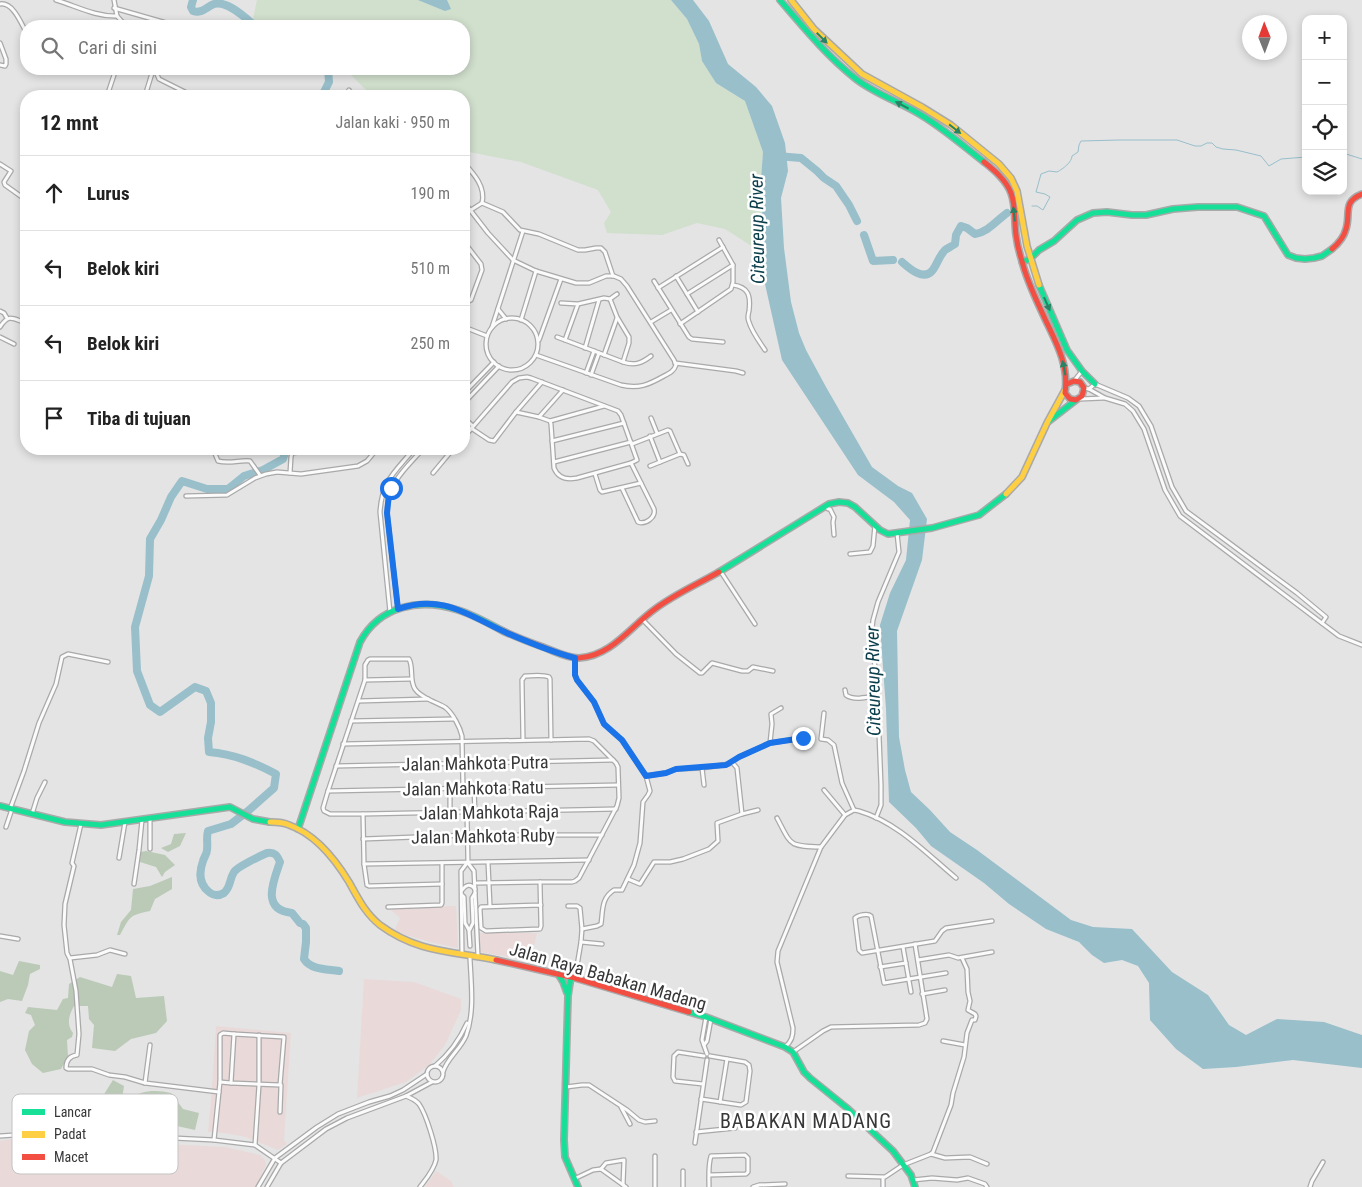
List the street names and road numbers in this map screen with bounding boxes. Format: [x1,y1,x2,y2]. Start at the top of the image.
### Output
street label: Jalan Mahkota Putra [401,751,549,775]
street label: Jalan Mahkota Ratu [402,776,544,800]
street label: Jalan Mahkota Raja [419,800,559,824]
street label: Jalan Mahkota Ruby [411,824,555,848]
street label: Jalan Raya Babakan Madang [507,938,709,1014]

